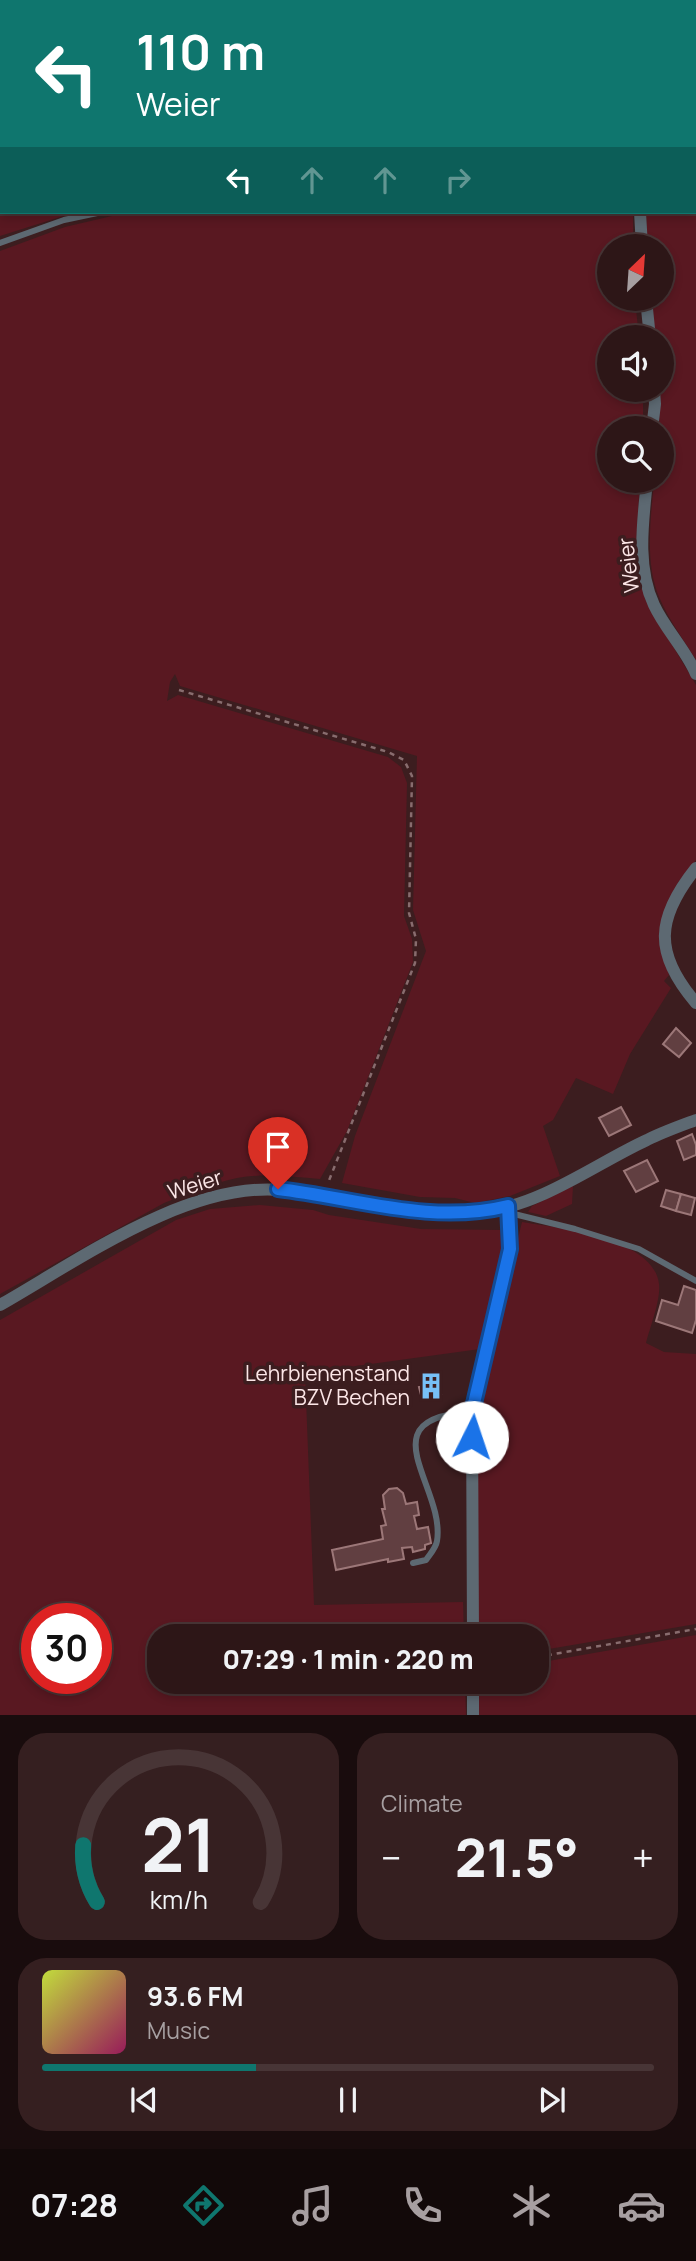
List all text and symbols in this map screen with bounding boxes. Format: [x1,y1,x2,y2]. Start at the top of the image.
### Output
text: 110 m [136,18,265,85]
icon: left [21,28,112,119]
text: Weier [136,82,220,126]
icon: left [220,161,258,199]
icon: ahead [293,161,331,199]
icon: ahead [366,161,404,199]
icon: right [439,161,477,199]
north arrow [597,234,674,312]
map controls [597,234,674,493]
button: sound [597,325,674,402]
button: search [597,416,674,493]
street label: Weier [611,535,645,594]
pin [248,1117,308,1189]
icon: arrive [259,1128,297,1166]
street label: Weier [164,1162,226,1206]
place label: Lehrbienenstand BZV Bechen [245,1359,410,1411]
building icon: Lehrbienenstand BZV Bechen [416,1371,446,1401]
position arrow [435,1400,509,1474]
speed limit sign: 30 [21,1603,112,1694]
text: 07:29 · 1 min · 220 m [222,1641,474,1677]
text: Climate [381,1787,463,1819]
text: 21 [141,1795,216,1895]
text: 21.5° [455,1822,579,1893]
text: − [381,1831,402,1883]
text: + [632,1831,654,1883]
text: km/h [149,1882,208,1917]
text: 93.6 FM [147,1978,243,2014]
text: Music [147,2014,210,2046]
icon: previous [125,2081,163,2119]
icon: pause [329,2081,367,2119]
icon: next [533,2081,571,2119]
icon: directions [179,2181,228,2230]
icon: music [288,2181,337,2230]
icon: phone [398,2181,447,2230]
icon: climate [507,2181,556,2230]
icon: car [617,2181,666,2230]
text: 07:28 [30,2183,118,2227]

